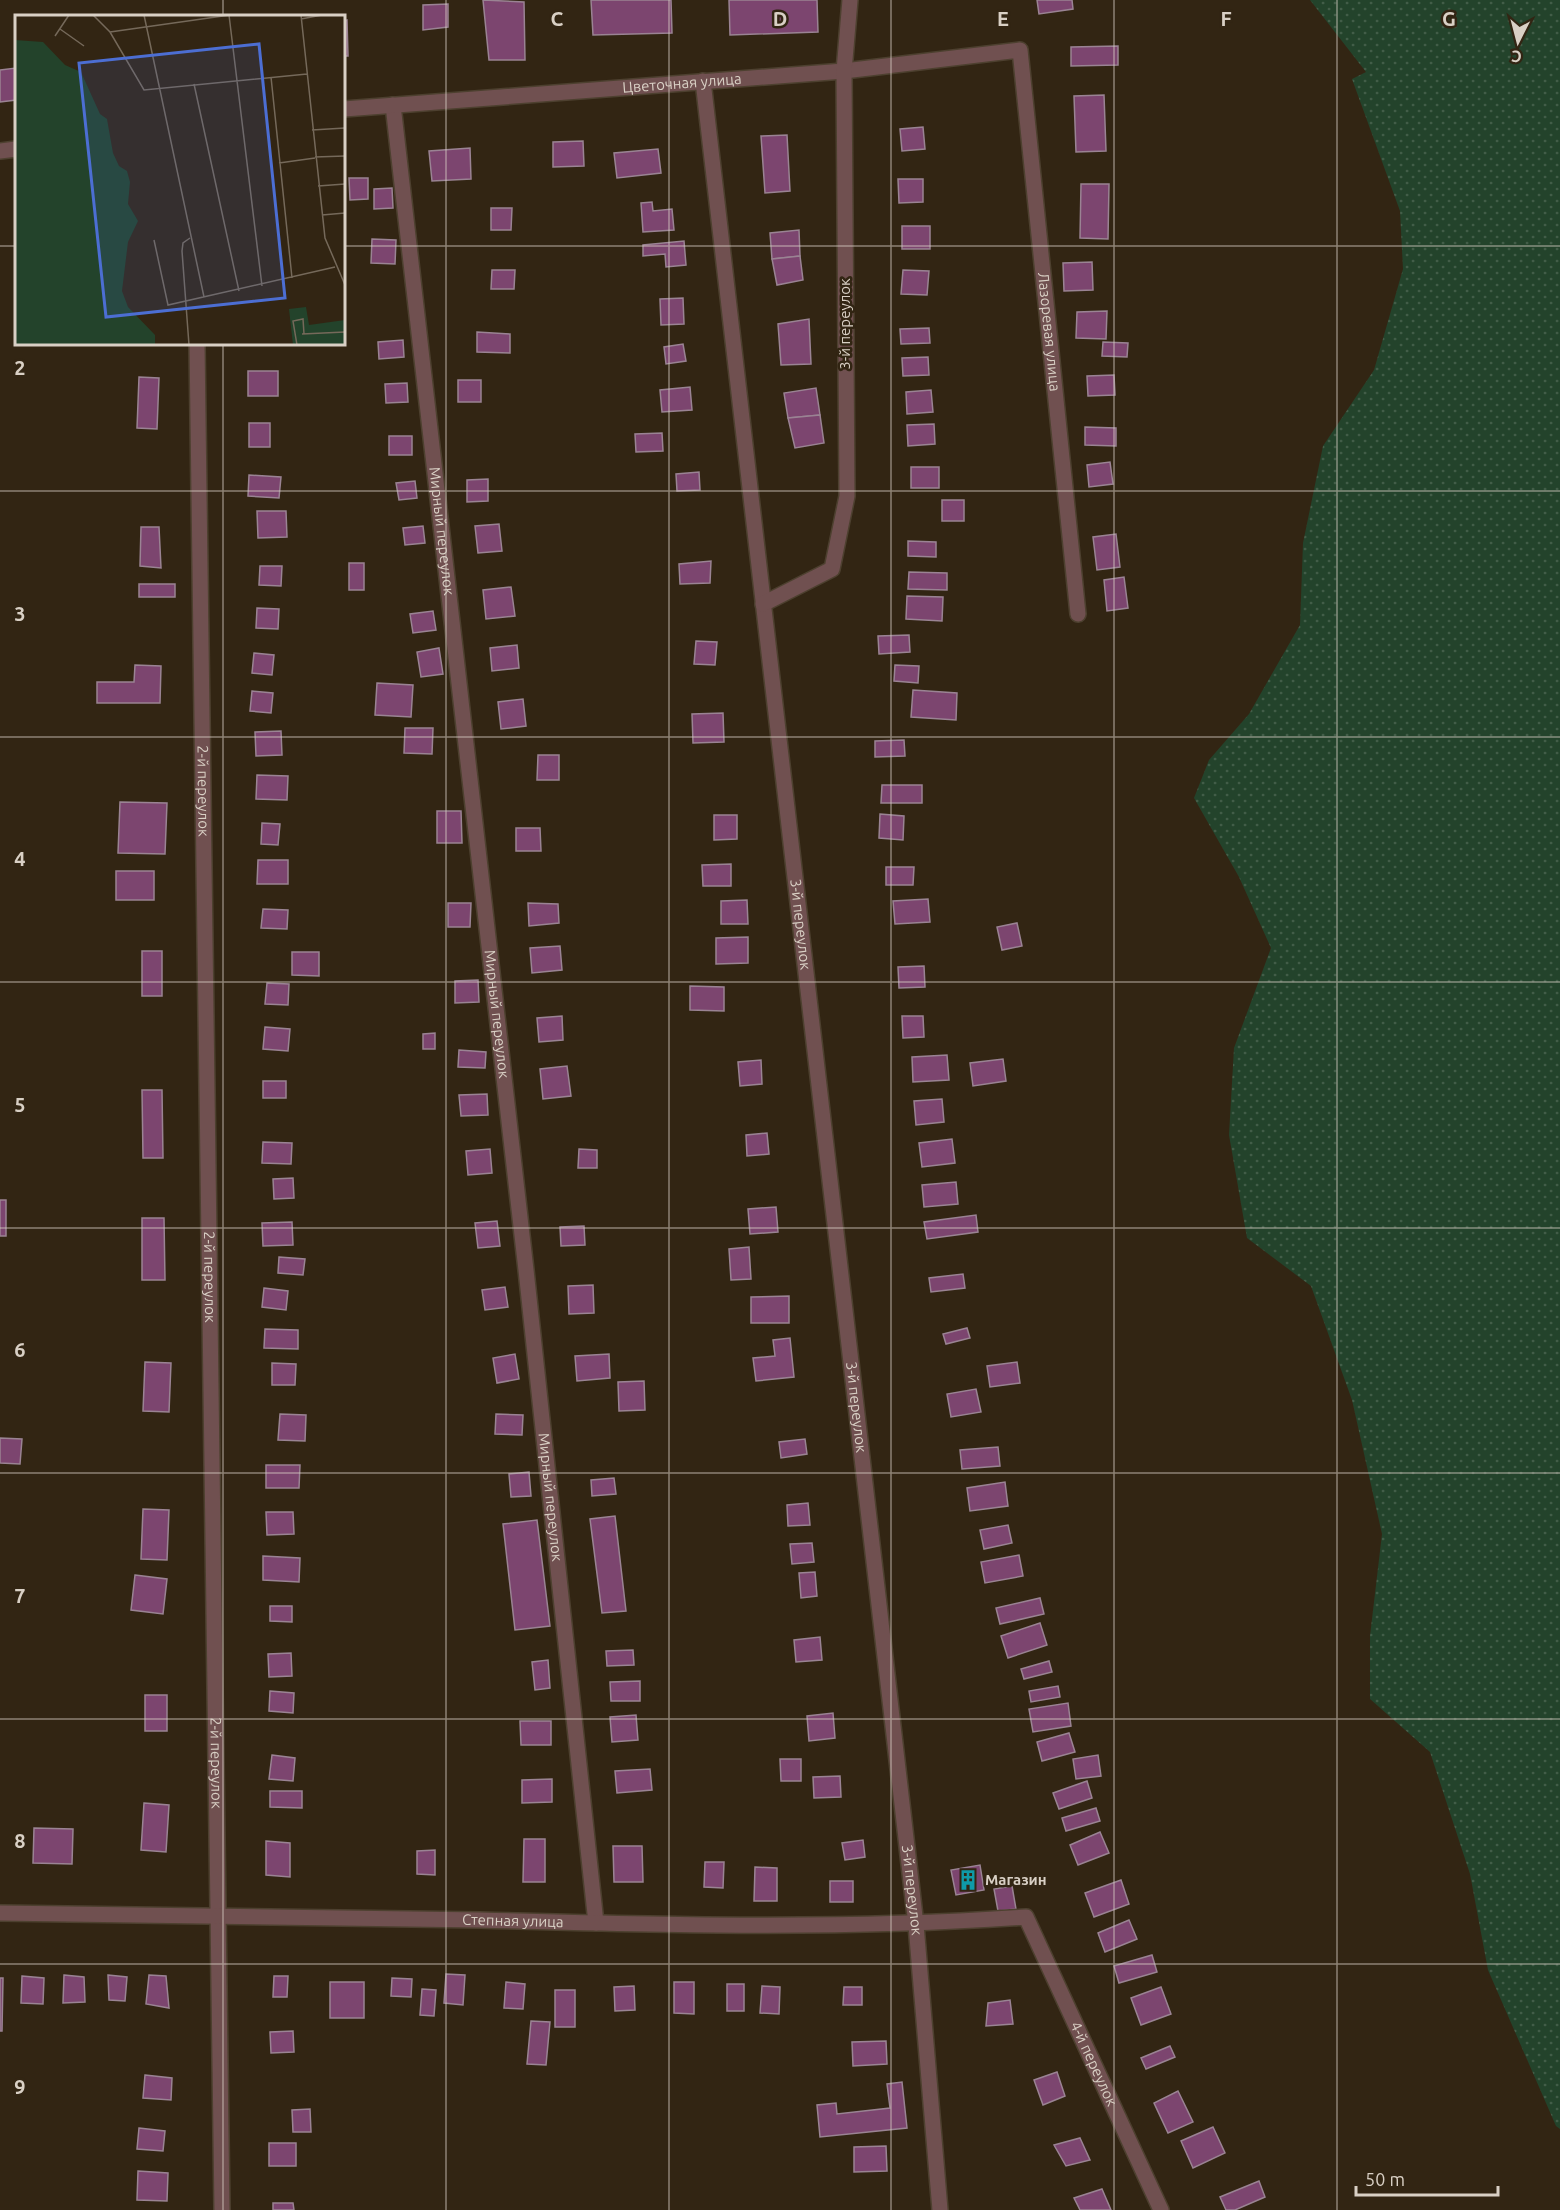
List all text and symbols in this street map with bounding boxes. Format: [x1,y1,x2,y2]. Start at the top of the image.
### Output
text: C [551,7,564,30]
text: D [773,7,787,30]
text: E [997,7,1009,30]
text: F [1220,7,1232,30]
text: G [1442,7,1456,30]
north arrow [1488,12,1548,72]
inset map [15,15,345,345]
text: С [1510,47,1522,66]
street label: Цветочная улица [622,70,742,96]
street label: Лазоревая улица [1035,271,1064,392]
street label: 3-й переулок [836,278,853,370]
text: 2 [14,356,26,379]
street label: Мирный переулок [426,466,458,597]
text: 3 [14,602,26,625]
street label: 2-й переулок [194,745,213,837]
text: 4 [14,847,26,870]
street label: 3-й переулок [787,878,815,971]
street label: Мирный переулок [482,949,513,1079]
text: 5 [14,1093,26,1116]
street label: 2-й переулок [201,1231,219,1323]
text: 6 [14,1338,26,1361]
street label: 3-й переулок [843,1361,870,1454]
street label: Мирный переулок [536,1432,566,1562]
text: 7 [14,1584,26,1607]
street label: 2-й переулок [207,1717,226,1809]
text: 8 [14,1829,26,1852]
street label: 3-й переулок [899,1844,926,1936]
building icon: Магазин [956,1868,980,1892]
place label: Магазин [985,1871,1047,1888]
street label: Степная улица [462,1911,564,1930]
street label: 4-й переулок [1067,2019,1121,2109]
text: 9 [14,2075,26,2098]
scale bar [1356,2159,1498,2197]
text: 50 m [1365,2169,1405,2189]

